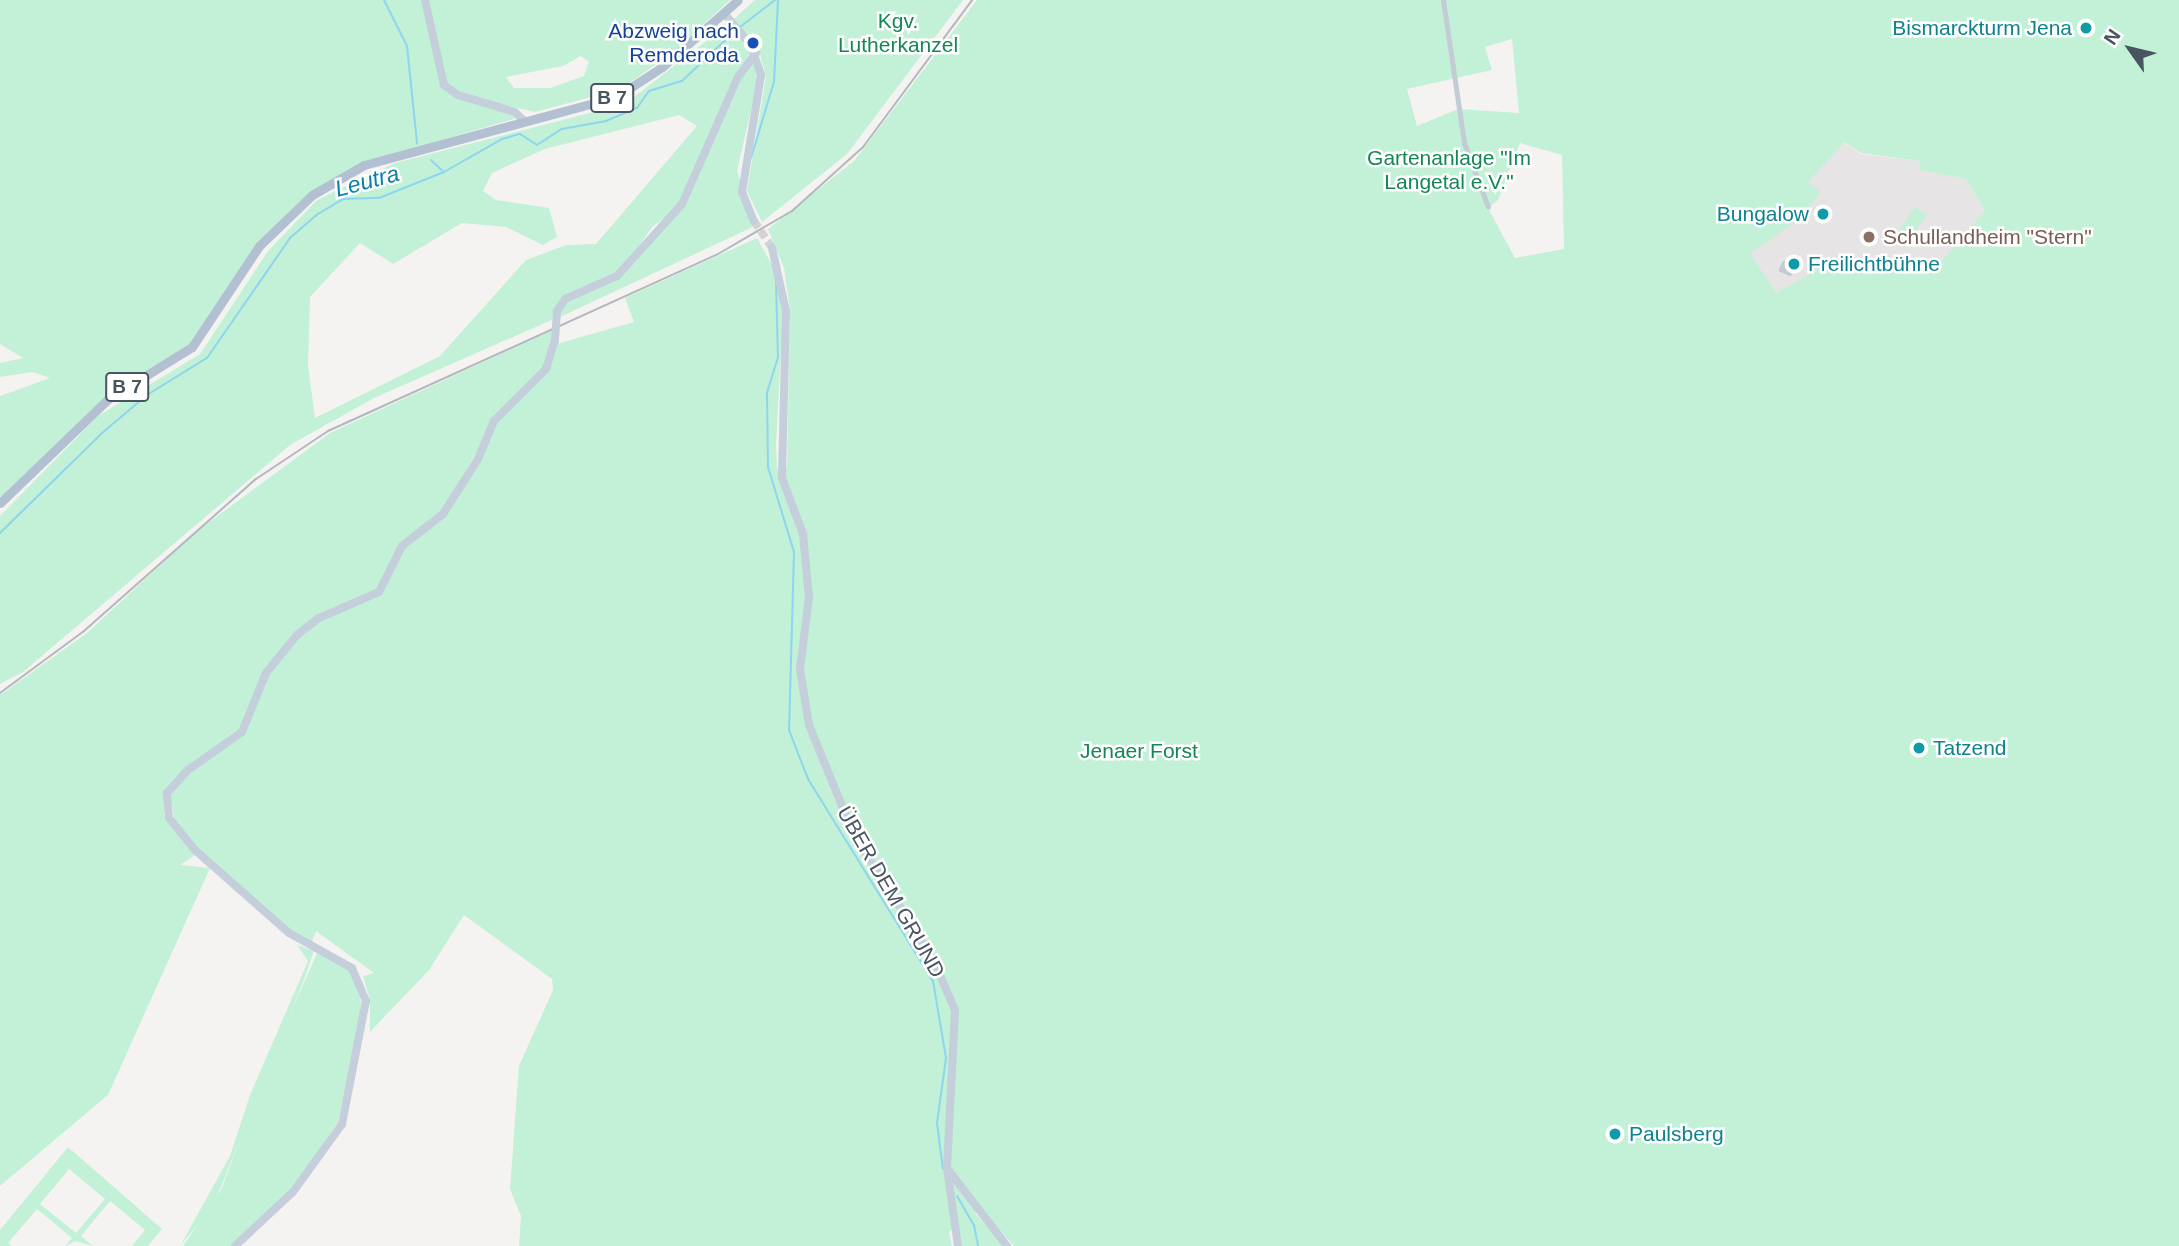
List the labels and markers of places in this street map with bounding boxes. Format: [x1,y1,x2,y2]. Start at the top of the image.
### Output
place label: Bismarckturm Jena [1892,15,2072,41]
place label: Abzweig nach Remderoda [608,18,739,68]
marker: Bismarckturm Jena [2078,20,2094,36]
marker: Abzweig nach Remderoda [745,35,761,51]
place label: Bungalow [1717,201,1809,227]
marker: Bungalow [1815,206,1831,222]
place label: Schullandheim "Stern" [1883,224,2092,250]
marker: Schullandheim "Stern" [1861,229,1877,245]
place label: Freilichtbühne [1808,251,1940,277]
marker: Freilichtbühne [1786,256,1802,272]
place label: Tatzend [1933,735,2007,761]
marker: Tatzend [1911,740,1927,756]
place label: Paulsberg [1629,1121,1724,1147]
marker: Paulsberg [1607,1126,1623,1142]

